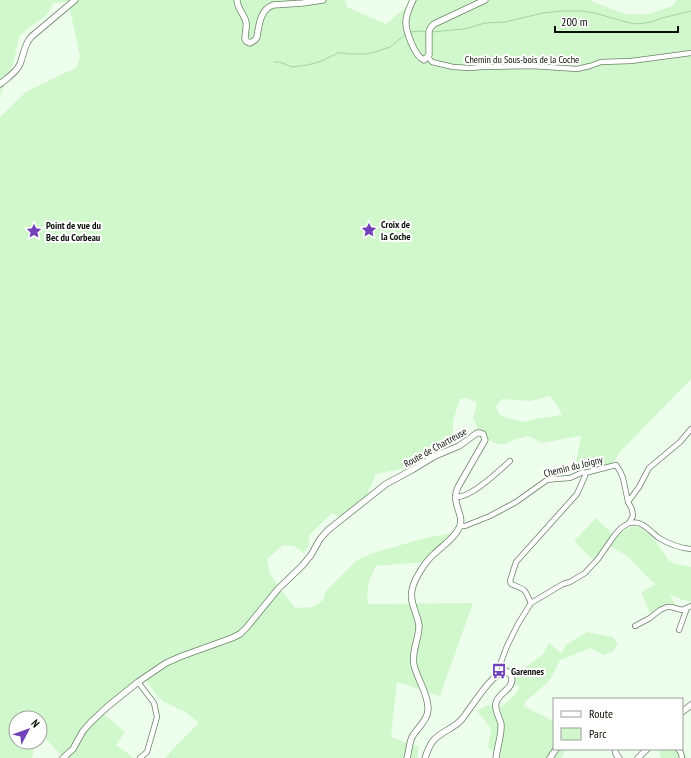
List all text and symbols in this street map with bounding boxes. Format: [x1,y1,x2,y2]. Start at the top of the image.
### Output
scale bar [555,8,678,34]
text: 200 m [561,14,588,29]
street label: Chemin du Sous-bois de la Coche [465,53,579,66]
place label: Croix de la Coche [381,218,411,243]
place label: Point de vue du Bec du Corbeau [46,219,101,244]
place icon: Croix de la Coche [360,221,378,239]
place icon: Point de vue du Bec du Corbeau [25,222,43,240]
street label: Route de Chartreuse [401,425,469,470]
street label: Chemin du Joigny [542,453,604,480]
bus stop icon: Garennes [490,662,508,680]
place label: Garennes [511,665,545,678]
legend [553,698,683,750]
text: Route [589,706,613,721]
north arrow [8,710,48,750]
text: N [28,717,43,730]
text: Parc [589,726,607,741]

